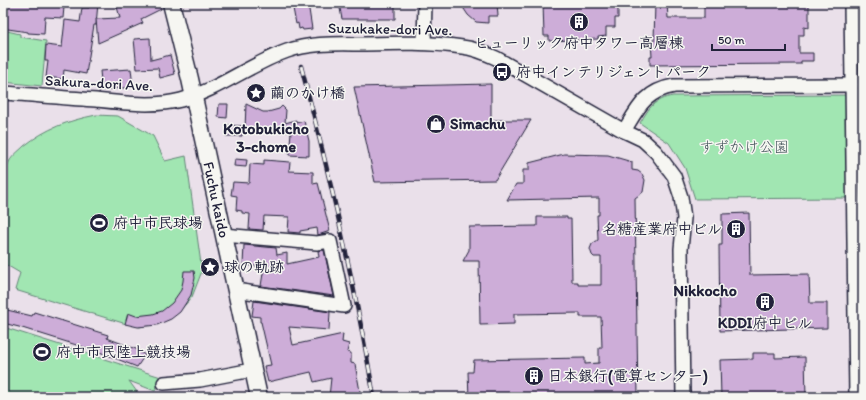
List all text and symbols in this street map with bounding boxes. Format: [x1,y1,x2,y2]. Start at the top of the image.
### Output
building icon: ヒューリック府中タワー高層棟 [568,11,590,33]
street label: Suzukake-dori Ave. [328,19,452,39]
scale bar [712,26,785,52]
text: 50 m [718,33,744,47]
place label: ヒューリック府中タワー高層棟 [474,34,684,52]
bus stop icon: 府中インテリジェントパーク [491,61,513,83]
place label: 府中インテリジェントパーク [516,63,711,81]
street label: Sakura-dori Ave. [45,71,153,95]
place icon: 繭のかけ橋 [245,82,267,104]
place label: 繭のかけ橋 [270,84,345,102]
shop icon: Simachu [425,113,447,135]
place label: Simachu [450,115,506,133]
district label: Kotobukicho 3-chome [223,119,309,156]
park label: すずかけ公園 [699,138,789,156]
street label: Fuchu kaido [199,160,233,240]
sports icon: 府中市民球場 [88,212,110,234]
place label: 府中市民球場 [113,214,203,232]
building icon: 名糖産業府中ビル [725,218,747,240]
place label: 名糖産業府中ビル [602,220,722,238]
place icon: 球の軌跡 [199,256,221,278]
place label: 球の軌跡 [224,258,284,276]
district label: Nikkocho [673,281,737,300]
building icon: KDDI府中ビル [754,291,776,313]
place label: KDDI府中ビル [718,314,812,332]
sports icon: 府中市民陸上競技場 [31,341,53,363]
place label: 府中市民陸上競技場 [56,343,191,361]
building icon: 日本銀行(電算センター) [523,365,545,387]
place label: 日本銀行(電算センター) [548,367,708,386]

